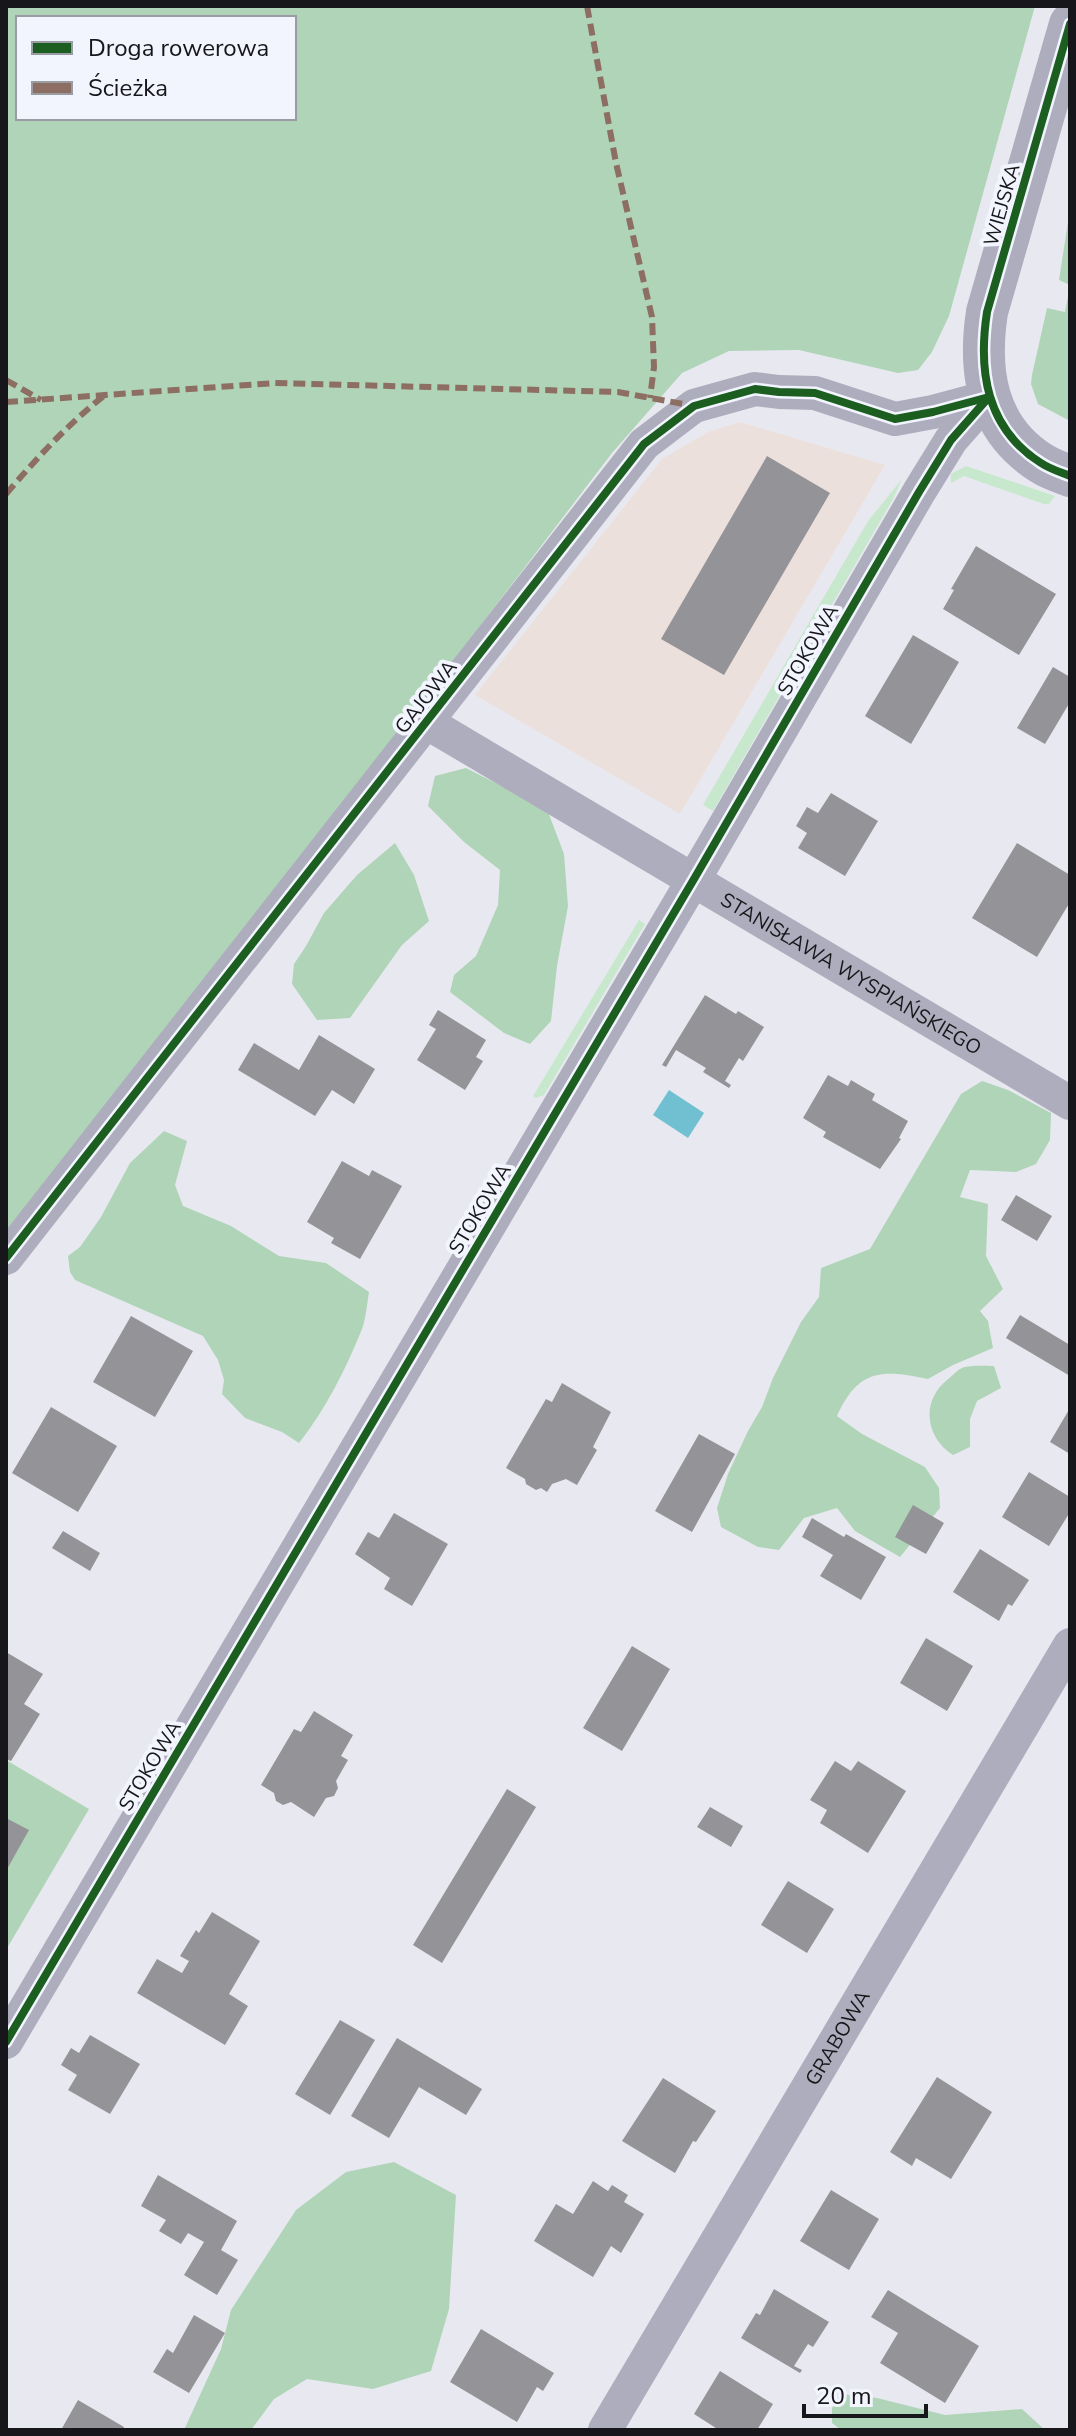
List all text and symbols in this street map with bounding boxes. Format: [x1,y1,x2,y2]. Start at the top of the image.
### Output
legend [16,16,296,120]
text: Droga rowerowa [88,32,269,64]
text: Ścieżka [88,72,168,104]
street label: WIEJSKA [977,160,1027,249]
street label: STOKOWA [771,599,845,700]
street label: GAJOWA [389,654,464,739]
street label: STANISŁAWA WYSPIAŃSKIEGO [716,886,987,1061]
street label: STOKOWA [442,1158,518,1259]
street label: STOKOWA [112,1715,188,1816]
street label: GRABOWA [799,1985,876,2090]
scale bar [804,2368,926,2418]
text: 20 m [816,2380,872,2412]

